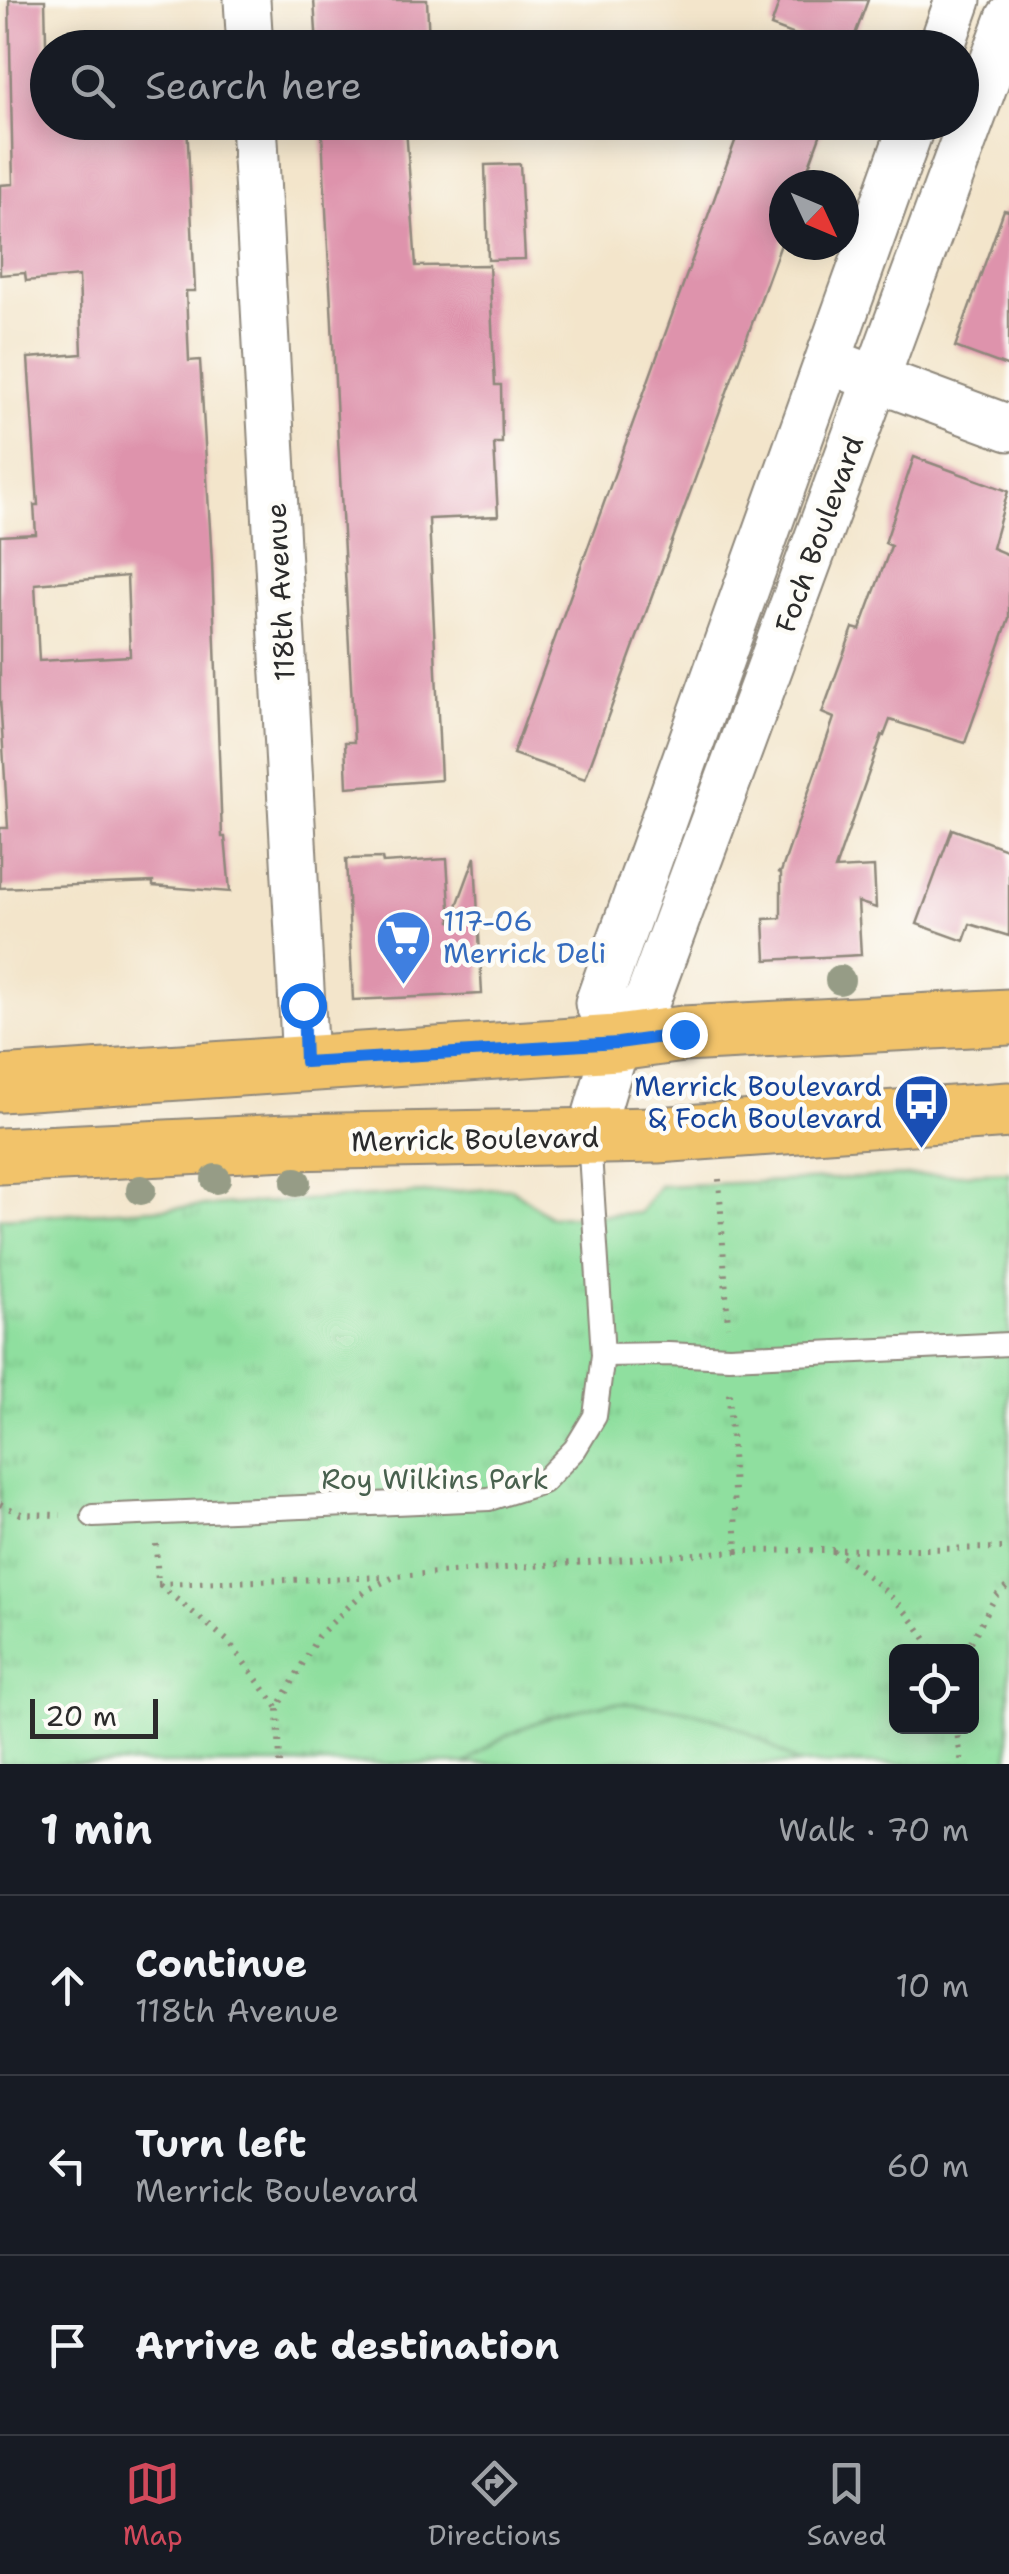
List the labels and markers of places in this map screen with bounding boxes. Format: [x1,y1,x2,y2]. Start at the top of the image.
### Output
place label: 117-06 Merrick Deli [443,902,606,972]
supermarket icon: 117-06 Merrick Deli [374,907,434,986]
place label: Merrick Boulevard & Foch Boulevard [634,1067,882,1137]
bus stop icon: Merrick Boulevard & Foch Boulevard [891,1072,951,1151]

